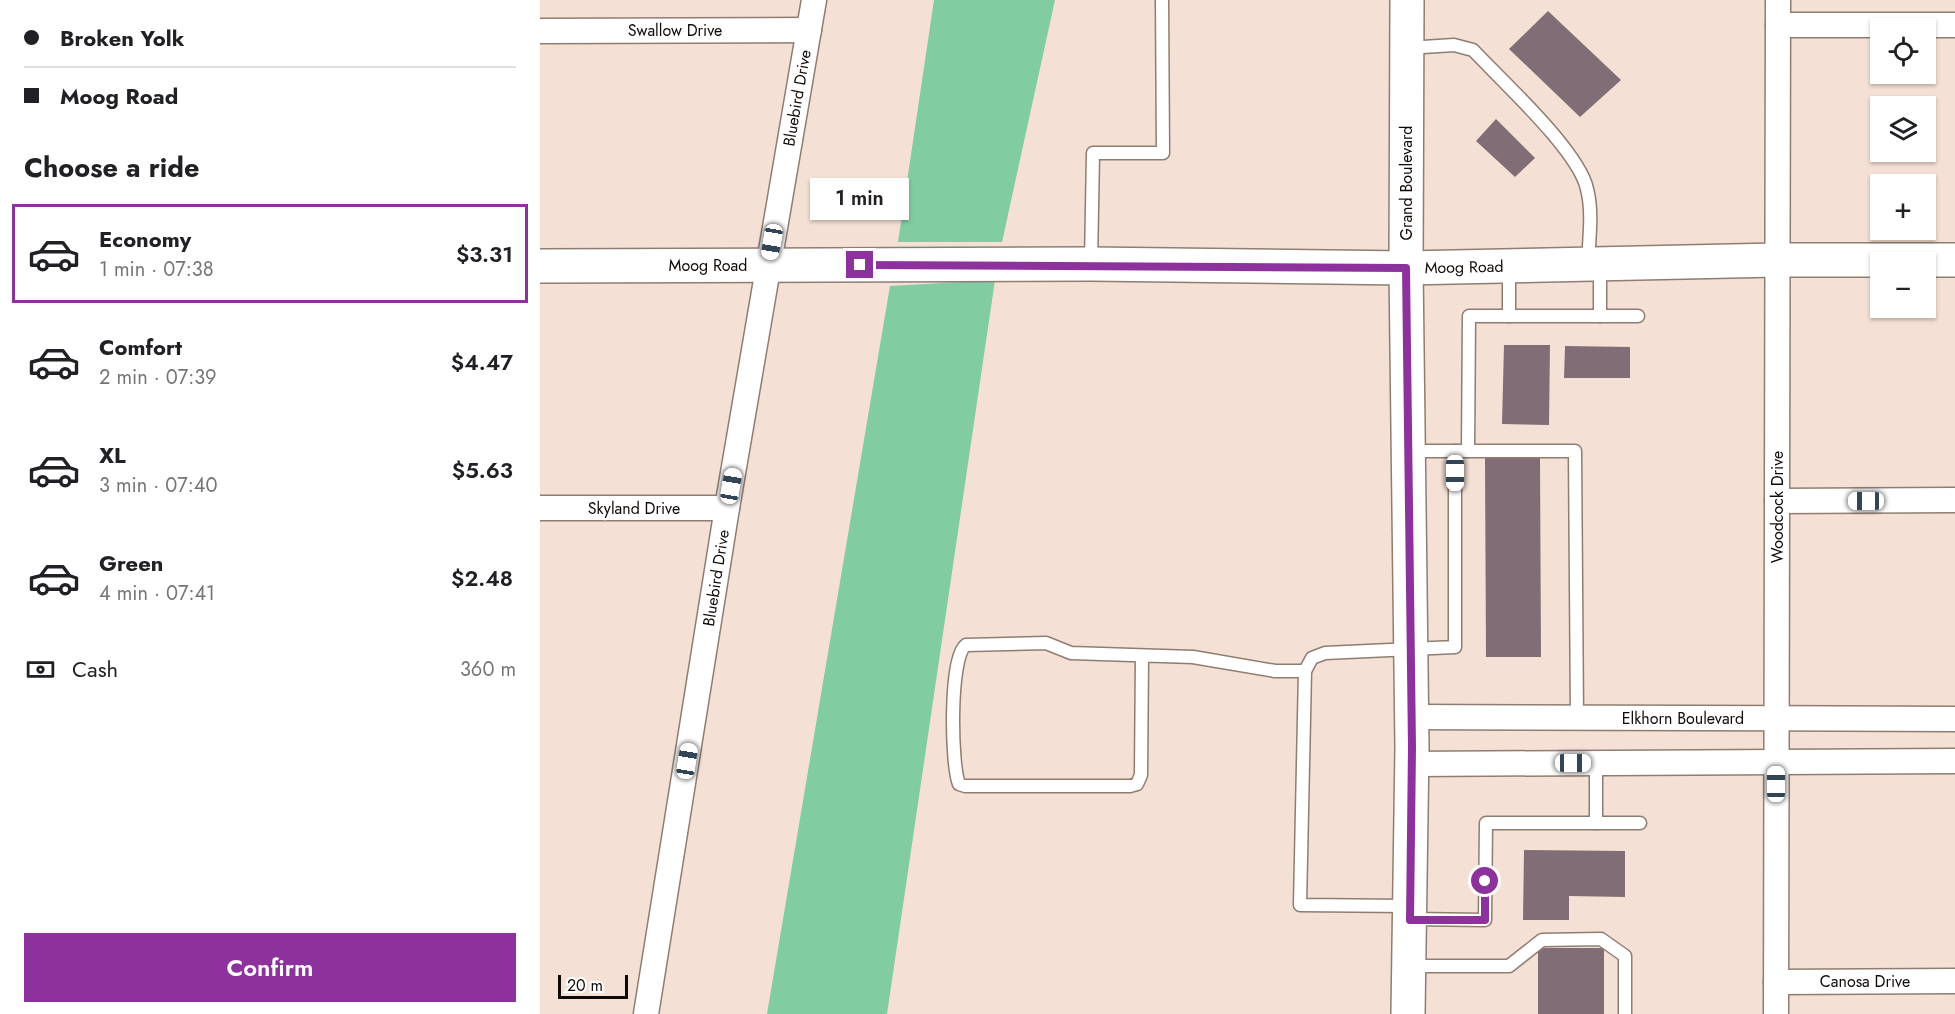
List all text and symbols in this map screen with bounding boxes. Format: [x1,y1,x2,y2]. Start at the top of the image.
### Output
map controls [1870,18,1936,318]
button: locate [1870,18,1936,84]
street label: Swallow Drive [628,19,722,42]
text: Broken Yolk [60,22,184,54]
street label: Bluebird Drive [777,48,817,148]
text: Moog Road [60,80,178,112]
button: layers [1870,96,1936,162]
street label: Grand Boulevard [1395,126,1418,241]
text: Choose a ride [24,148,199,187]
button: + [1870,174,1936,240]
callout: 1 min [810,178,910,220]
text: 1 min [835,184,884,213]
text: Economy [99,223,191,255]
car [760,223,784,261]
icon: car [27,227,81,281]
text: $3.31 [456,238,513,270]
route end [846,251,873,278]
button: − [1870,252,1936,318]
street label: Moog Road [669,254,747,277]
text: 1 min · 07:38 [99,255,214,284]
street label: Moog Road [1424,255,1504,279]
text: Comfort [99,331,182,363]
icon: car [27,335,81,389]
text: $4.47 [451,346,513,378]
text: 2 min · 07:39 [99,363,217,392]
text: XL [99,439,126,471]
icon: car [27,443,81,497]
street label: Woodcock Drive [1766,451,1789,563]
text: $5.63 [452,454,513,486]
car [1446,455,1464,491]
car [719,467,743,505]
text: 3 min · 07:40 [99,471,217,500]
car [1848,492,1884,510]
street label: Skyland Drive [588,497,680,520]
street label: Bluebird Drive [697,528,735,628]
text: Green [99,547,163,579]
icon: car [27,551,81,605]
text: $2.48 [451,562,513,594]
text: 4 min · 07:41 [99,579,215,608]
icon: cash [24,653,57,686]
text: Cash [72,653,118,685]
text: 360 m [460,655,516,684]
street label: Elkhorn Boulevard [1622,707,1744,730]
car [675,742,699,780]
car [1555,754,1591,772]
car [1767,766,1785,802]
route start [1471,867,1498,894]
button: Confirm [24,933,516,1002]
street label: Canosa Drive [1820,970,1910,993]
scale bar [558,972,628,1000]
text: 20 m [567,974,603,997]

